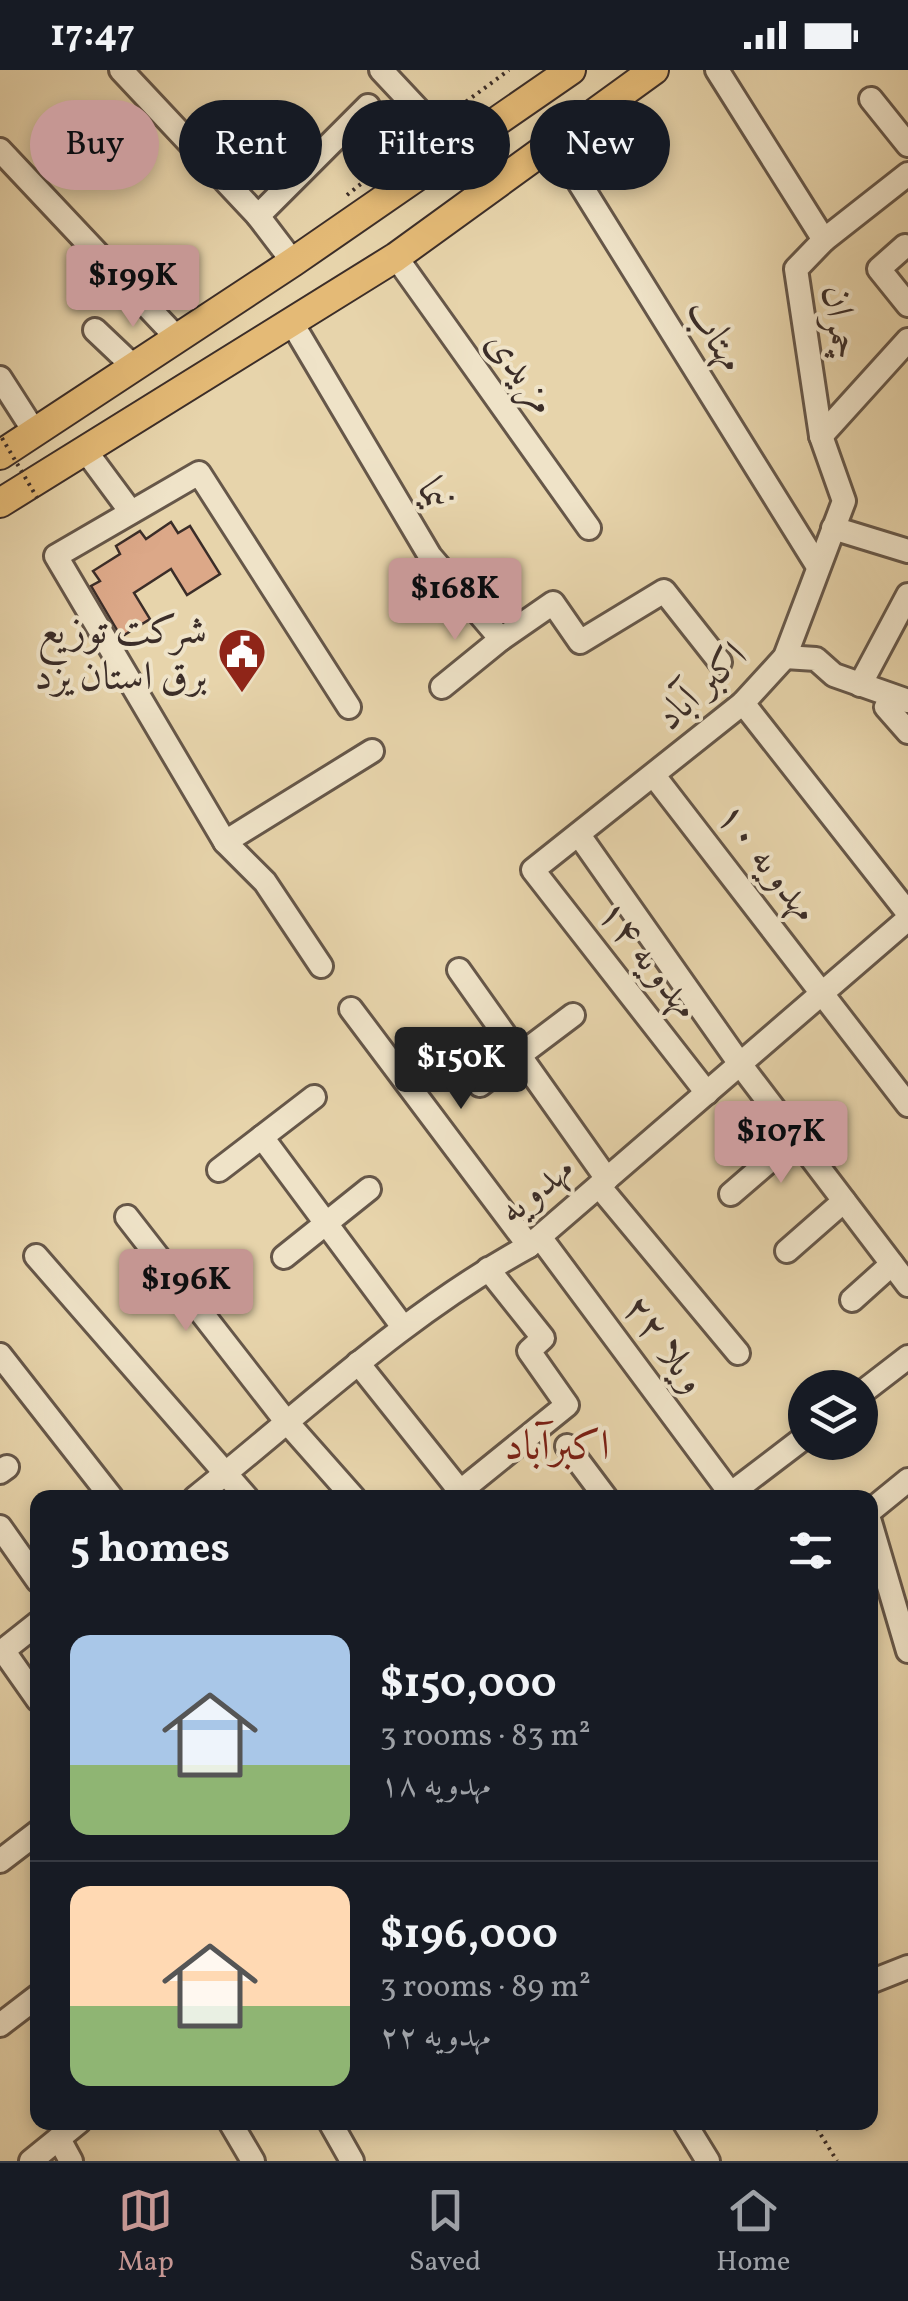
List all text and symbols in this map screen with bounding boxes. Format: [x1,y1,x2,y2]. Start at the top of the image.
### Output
text: 17:47 [50,9,135,62]
chip: Buy [30,100,159,190]
chip: Rent [179,100,322,190]
chip: Filters [342,100,510,190]
chip: New [530,100,670,190]
pin: $199K [63,245,203,330]
text: $199K [88,255,178,299]
street label: چمران [805,282,871,363]
street label: مهتاب [669,289,758,384]
street label: مزیدی [470,319,569,427]
street label: نیما [401,468,465,523]
pin: $168K [385,558,525,643]
text: $168K [411,568,499,612]
place label: شرکت توزیع برق استان یزد [34,605,207,707]
public building icon: شرکت توزیع برق استان یزد [216,626,268,694]
street label: اکبر آباد [644,630,761,745]
street label: مهدویه ۱۰ [701,792,831,935]
street label: مهدویه ۱۴ [582,889,712,1032]
pin: $150K [391,1027,531,1112]
text: $150K [417,1037,505,1081]
pin: $107K [711,1101,851,1186]
text: $107K [737,1111,825,1155]
street label: مهدویه [487,1143,588,1239]
pin: $196K [116,1249,256,1334]
text: $196K [141,1259,231,1303]
street label: ویلا ۲۲ [607,1284,719,1407]
map controls [788,1370,878,1460]
button: layers [788,1370,878,1460]
district label: اکبرآباد [504,1419,610,1478]
text: 5 homes [70,1521,230,1580]
icon: filters [783,1523,838,1578]
text: $150,000 [380,1656,557,1715]
icon: home [150,1675,270,1795]
text: 3 rooms · 83 m² [380,1715,591,1759]
text: مهدویه ۱۸ [380,1765,491,1809]
text: $196,000 [380,1907,558,1966]
icon: home [150,1926,270,2046]
text: 3 rooms · 89 m² [380,1966,591,2010]
text: مهدویه ۲۲ [380,2016,491,2060]
tab: Map [118,2183,174,2282]
tab: Saved [409,2183,481,2282]
tab: Home [716,2183,790,2282]

